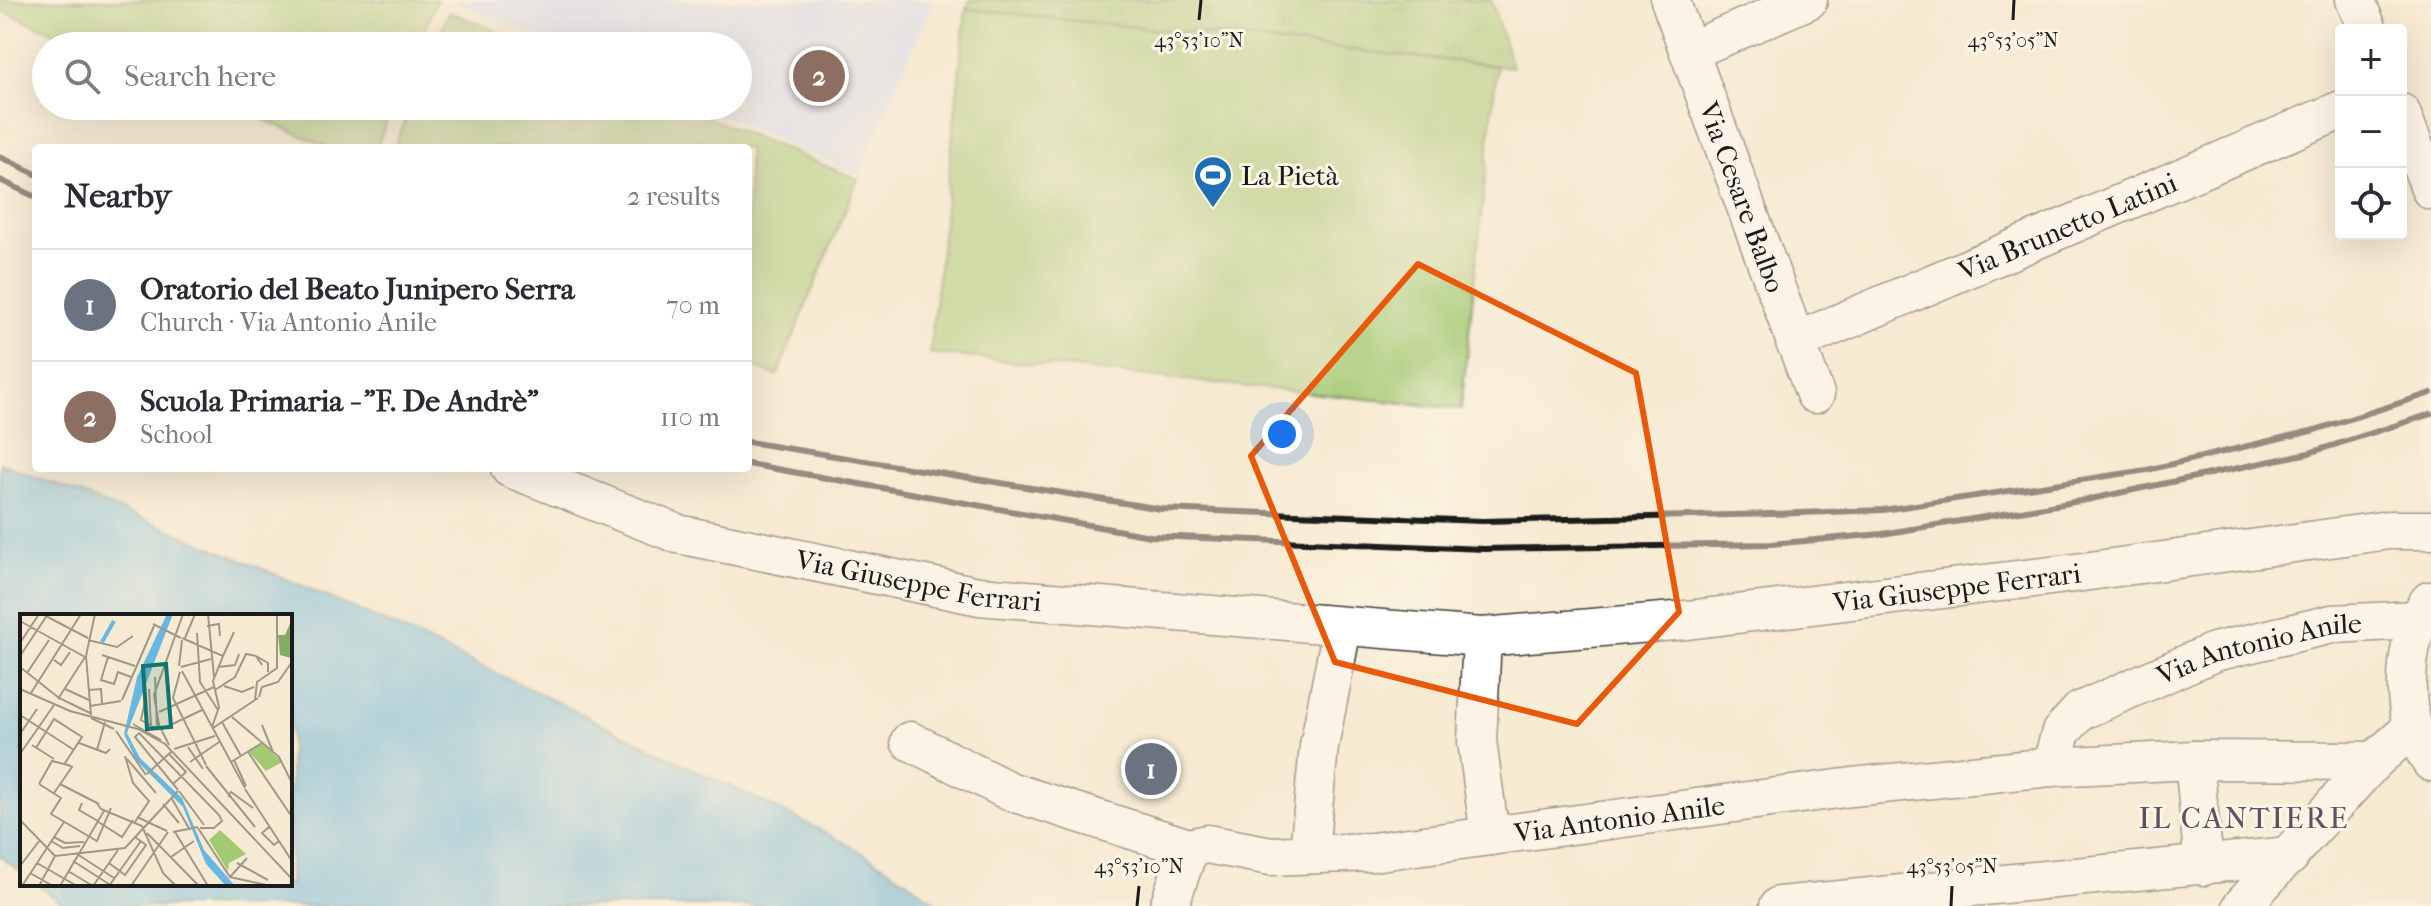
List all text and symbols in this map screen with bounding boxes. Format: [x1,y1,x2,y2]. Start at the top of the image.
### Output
map controls [2335,24,2407,240]
button: + [2335,24,2407,96]
text: 43°53'10"N [1154,29,1244,52]
text: 43°53'05"N [1967,29,2059,52]
search box [32,32,752,120]
pin: 2 [793,46,845,106]
icon: search [60,54,104,98]
text: Search here [124,59,276,94]
street label: Via Cesare Balbo [1692,96,1792,297]
button: − [2335,96,2407,168]
sports icon: La Pietà [1192,154,1234,209]
place label: La Pietà [1241,159,1340,192]
street label: Via Brunetto Latini [1952,166,2182,288]
button: locate [2335,168,2407,240]
text: Nearby [64,176,171,216]
text: 2 results [627,181,720,212]
text: Oratorio del Beato Junipero Serra [140,272,575,307]
text: 1 [85,290,95,321]
text: 70 m [666,290,720,321]
text: Church · Via Antonio Anile [140,307,437,338]
text: Scuola Primaria - "F. De Andrè" [140,384,539,419]
text: 2 [83,402,97,433]
text: 110 m [660,402,720,433]
your location [1262,414,1302,454]
text: School [140,419,213,450]
street label: Via Giuseppe Ferrari [792,543,1043,618]
street label: Via Giuseppe Ferrari [1830,556,2083,619]
street label: Via Antonio Anile [2151,607,2363,693]
inset map [20,614,292,886]
pin: 1 [1125,739,1177,799]
street label: Via Antonio Anile [1511,788,1727,850]
district label: IL CANTIERE [2139,801,2349,836]
text: 43°53'10"N [1094,855,1184,878]
text: 43°53'05"N [1906,855,1998,878]

